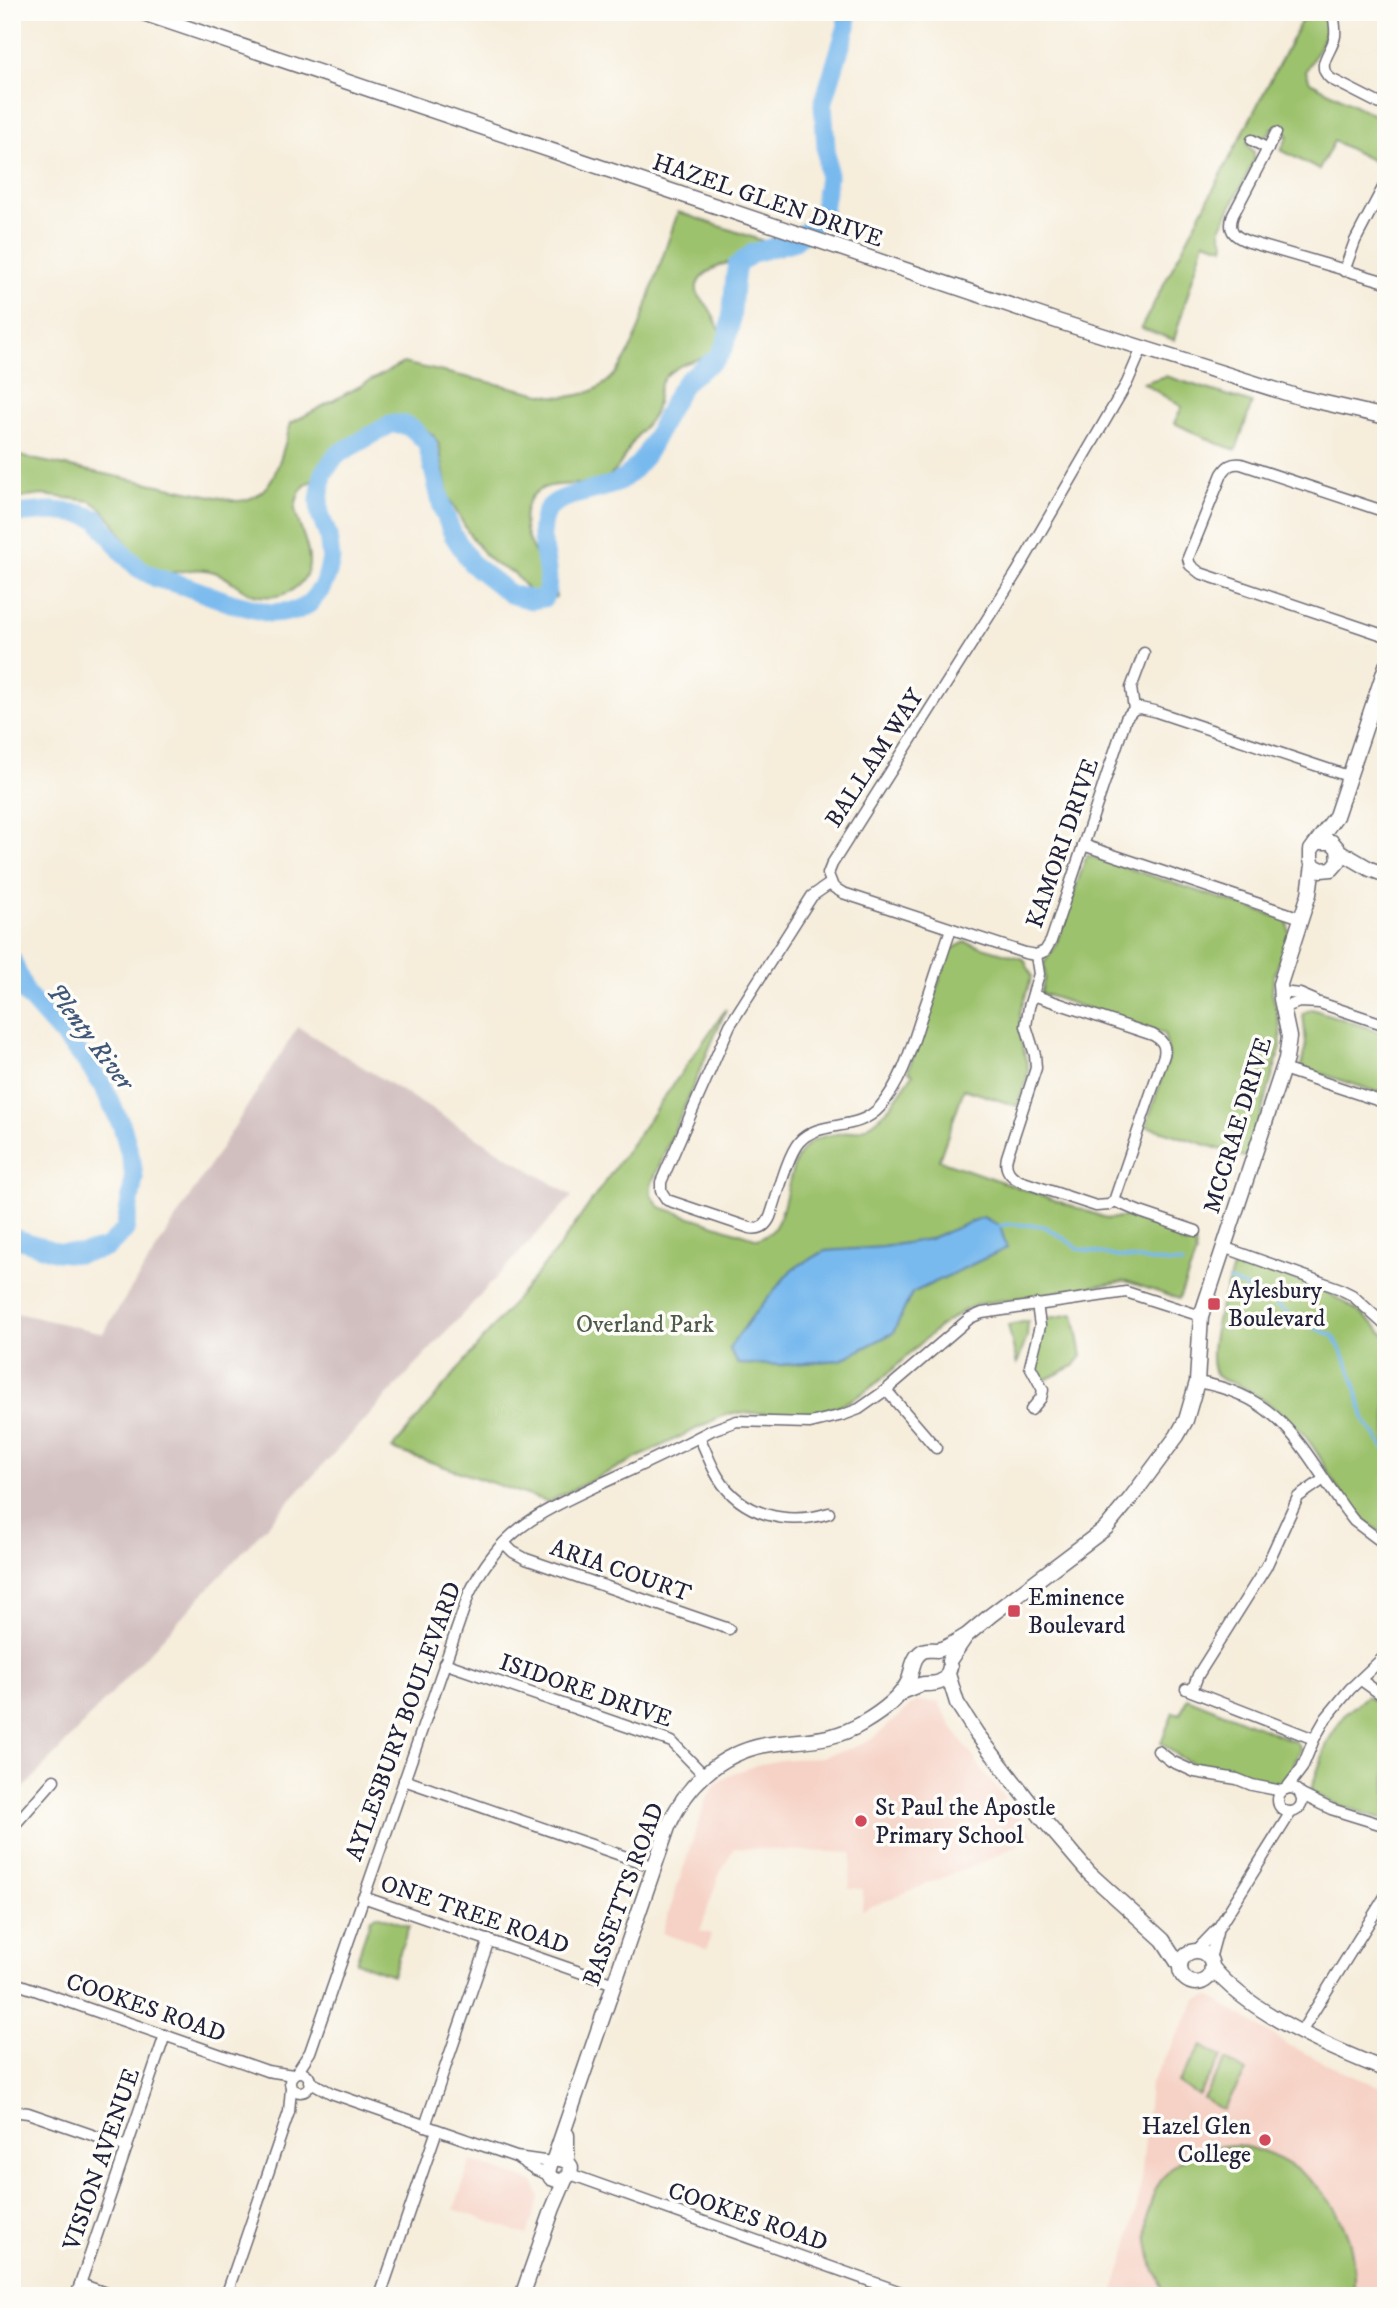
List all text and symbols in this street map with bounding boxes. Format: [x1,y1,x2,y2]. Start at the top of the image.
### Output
street label: HAZEL GLEN DRIVE [648,147,887,255]
street label: BALLAM WAY [819,683,931,833]
street label: KAMORI DRIVE [1020,755,1106,932]
water label: Plenty River [39,977,142,1099]
street label: MCCRAE DRIVE [1197,1034,1279,1217]
place label: Aylesbury Boulevard [1228,1276,1325,1334]
marker: Aylesbury Boulevard [1206,1296,1222,1312]
park label: Overland Park [576,1310,714,1340]
street label: ARIA COURT [546,1533,695,1609]
street label: AYLESBURY BOULEVARD [339,1578,468,1865]
place label: Eminence Boulevard [1028,1583,1125,1641]
marker: Eminence Boulevard [1006,1603,1022,1619]
street label: ISIDORE DRIVE [495,1647,676,1735]
place label: St Paul the Apostle Primary School [875,1793,1056,1851]
street label: BASSETTS ROAD [577,1799,671,1990]
marker: St Paul the Apostle Primary School [853,1813,869,1829]
street label: ONE TREE ROAD [376,1869,573,1961]
street label: COOKES ROAD [62,1967,230,2049]
street label: VISION AVENUE [56,2064,147,2255]
place label: Hazel Glen College [1142,2112,1251,2170]
marker: Hazel Glen College [1257,2132,1273,2148]
street label: COOKES ROAD [664,2176,832,2258]

